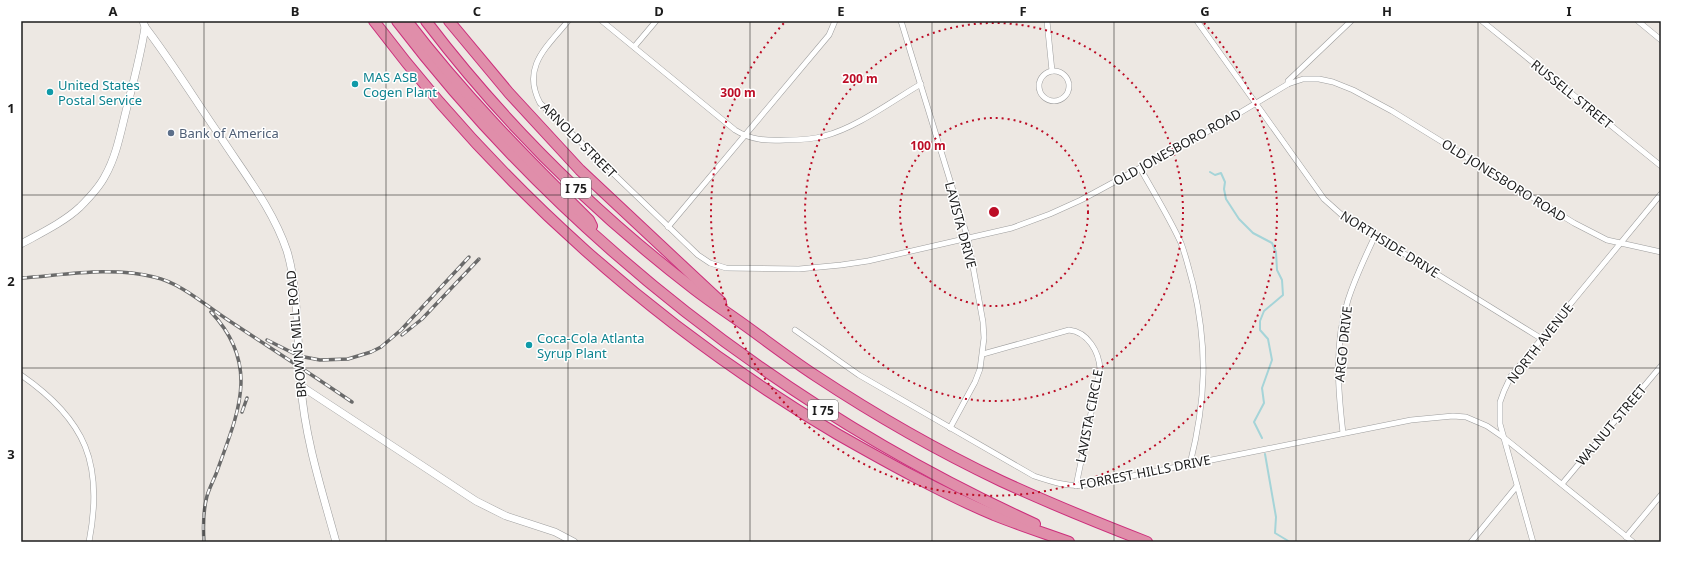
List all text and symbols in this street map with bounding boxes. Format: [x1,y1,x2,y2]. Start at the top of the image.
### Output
text: A [109,2,118,20]
text: B [291,2,299,20]
text: C [473,2,481,20]
text: D [654,2,664,20]
text: E [837,2,845,20]
text: F [1019,2,1027,20]
text: G [1200,2,1210,20]
text: H [1382,2,1392,20]
text: I [1566,2,1572,20]
street label: RUSSELL STREET [1527,55,1617,133]
place label: MAS ASB Cogen Plant [363,68,437,101]
text: 200 m [842,70,878,87]
place label: United States Postal Service [58,76,142,109]
marker: MAS ASB Cogen Plant [350,79,360,89]
text: 300 m [720,84,756,101]
marker: United States Postal Service [45,87,55,97]
street label: ARNOLD STREET [537,98,621,182]
text: 1 [7,99,15,117]
street label: OLD JONESBORO ROAD [1110,104,1244,190]
place label: Bank of America [179,124,279,142]
marker: Bank of America [166,128,176,138]
street label: OLD JONESBORO ROAD [1438,134,1570,226]
text: 100 m [910,137,946,154]
road number: I 75 [561,178,591,198]
street label: LAVISTA DRIVE [941,180,981,270]
centre of rings [987,205,1001,219]
street label: NORTHSIDE DRIVE [1337,206,1443,282]
street label: BROWNS MILL ROAD [281,269,311,399]
text: 2 [7,272,15,290]
street label: NORTH AVENUE [1503,299,1577,387]
street label: ARGO DRIVE [1330,305,1356,383]
place label: Coca-Cola Atlanta Syrup Plant [537,329,645,362]
marker: Coca-Cola Atlanta Syrup Plant [524,340,534,350]
street label: LAVISTA CIRCLE [1071,368,1107,464]
street label: WALNUT STREET [1572,380,1651,469]
road number: I 75 [808,400,838,420]
text: 3 [7,445,15,463]
street label: FORREST HILLS DRIVE [1078,450,1212,494]

